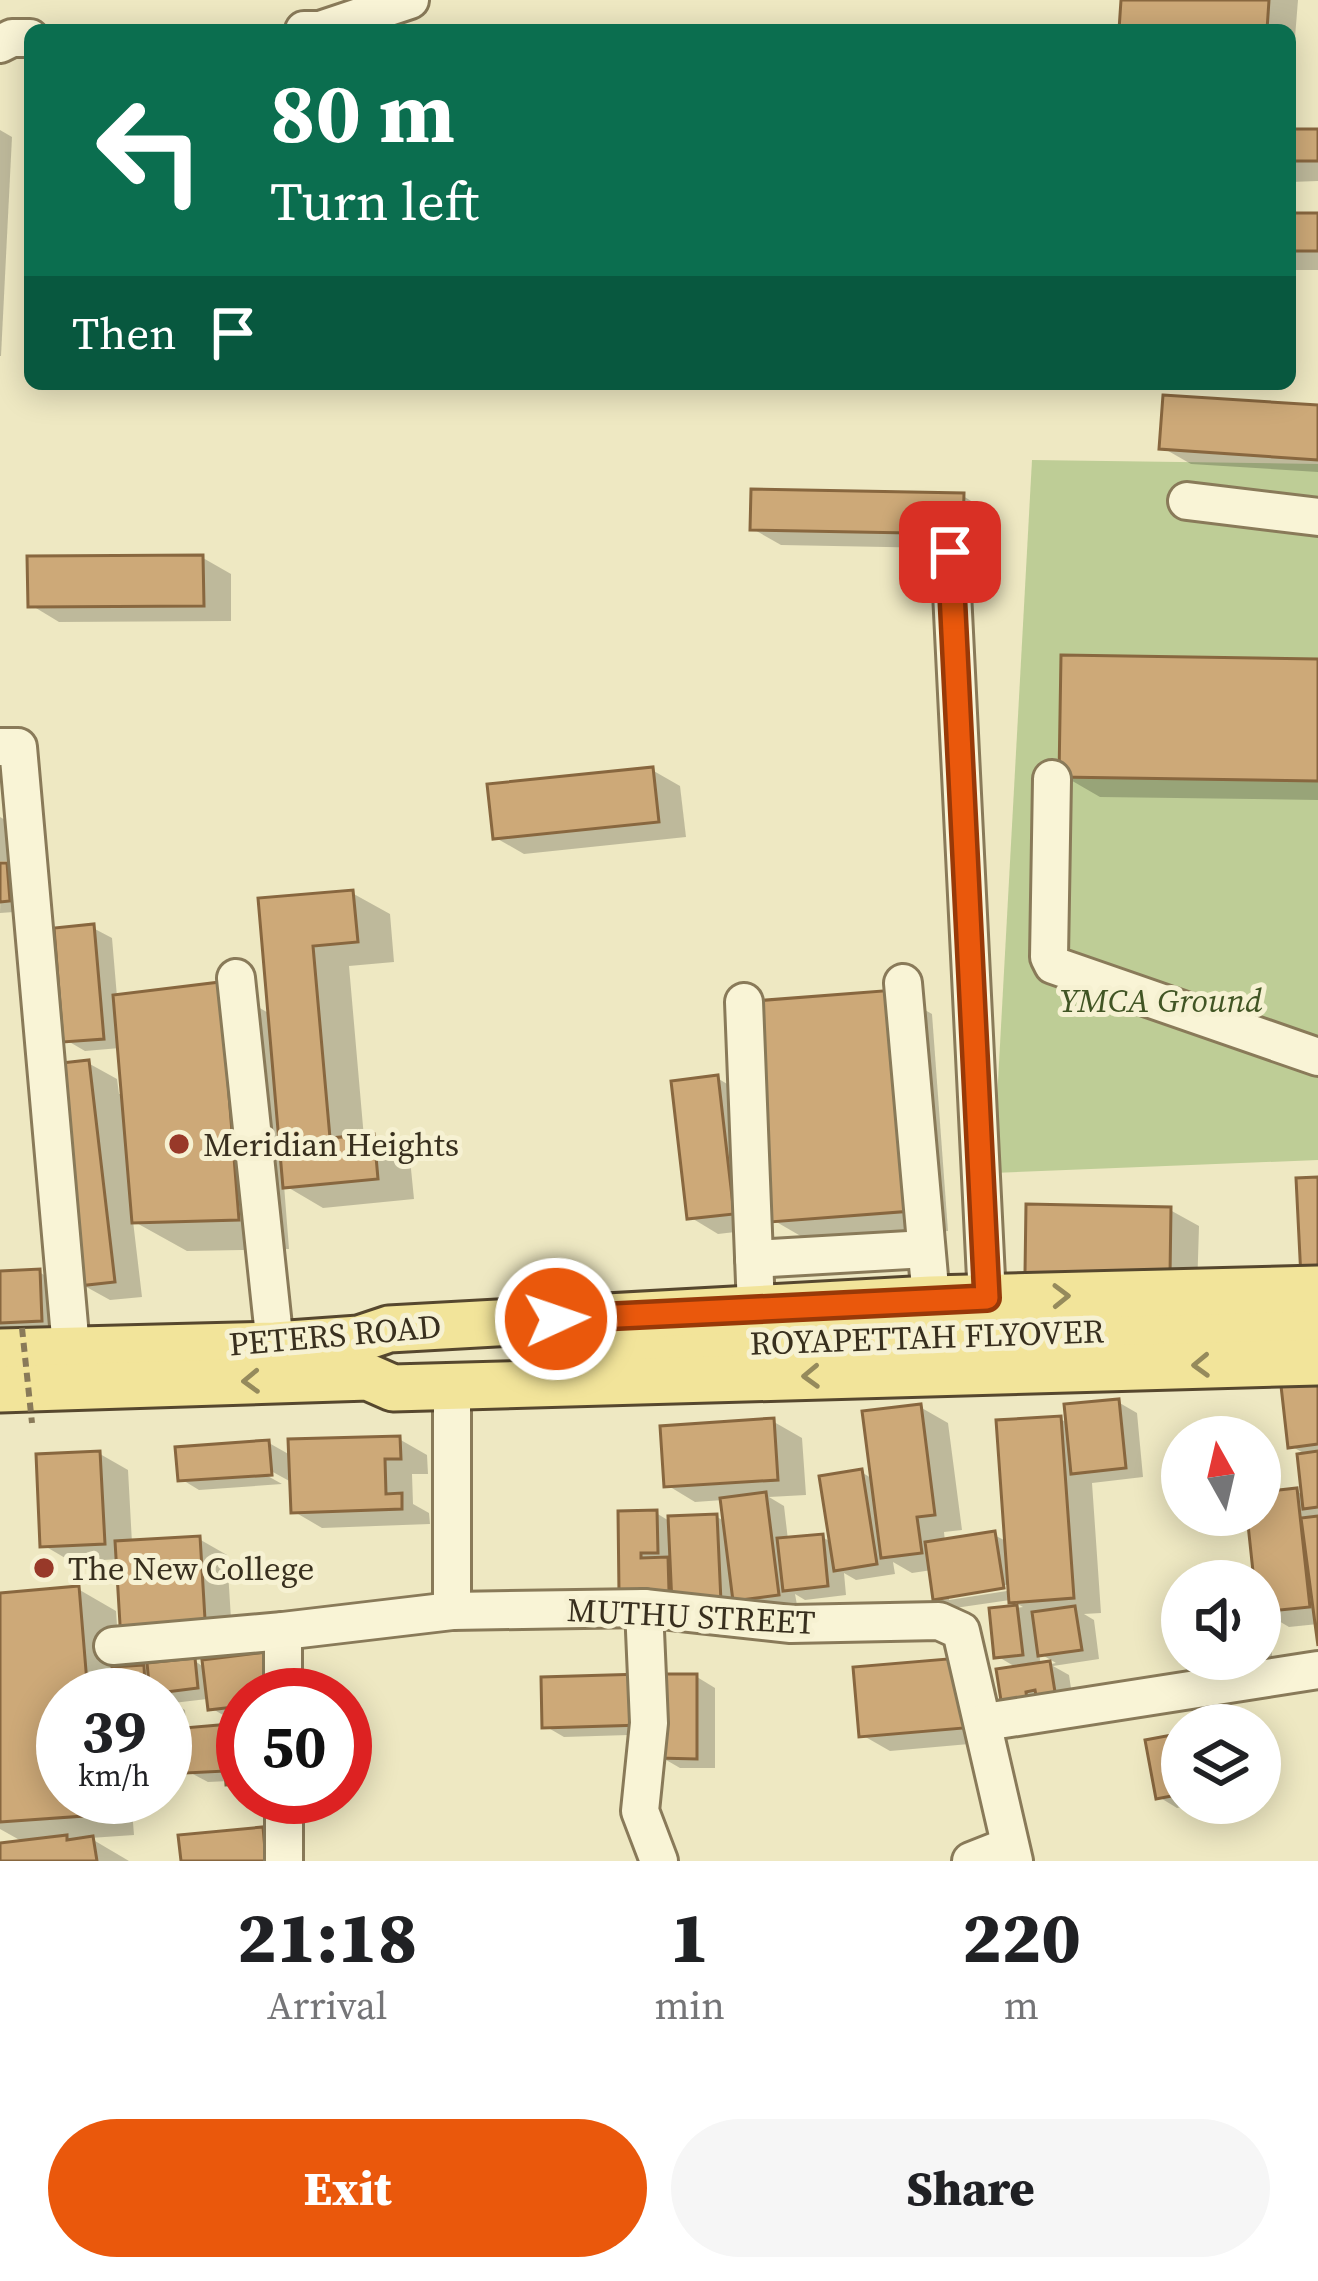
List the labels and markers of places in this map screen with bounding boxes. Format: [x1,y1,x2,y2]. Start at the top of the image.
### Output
pin [899,501,1001,603]
place label: Meridian Heights [203,1122,459,1167]
marker: Meridian Heights [166,1131,192,1157]
place label: The New College [68,1546,314,1591]
marker: The New College [31,1555,57,1581]

